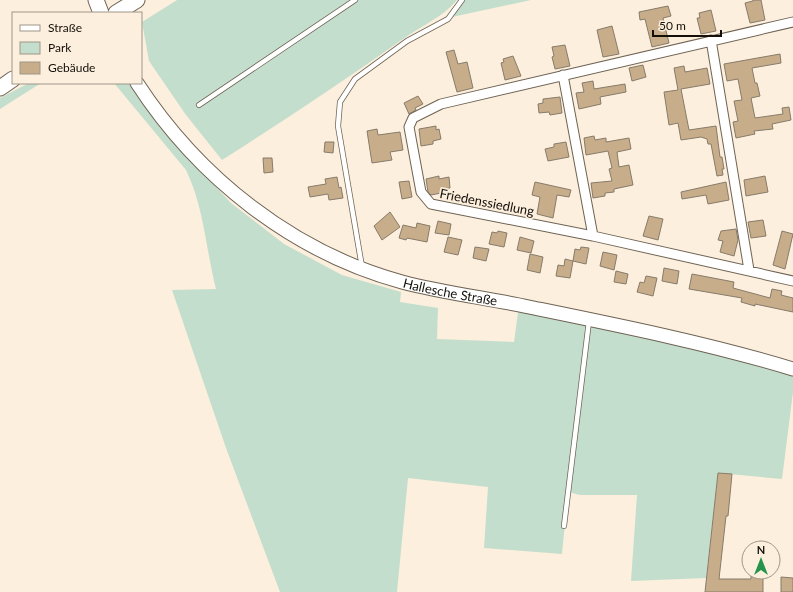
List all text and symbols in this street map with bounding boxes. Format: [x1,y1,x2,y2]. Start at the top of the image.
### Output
legend [12,12,142,84]
scale bar [653,12,721,38]
text: 50 m [659,18,686,33]
text: Straße [48,20,82,35]
text: Park [48,40,72,55]
text: Gebäude [48,60,95,75]
street label: Friedenssiedlung [438,185,536,219]
street label: Hallesche Straße [401,275,499,309]
north arrow [741,540,781,580]
text: N [757,543,765,556]

